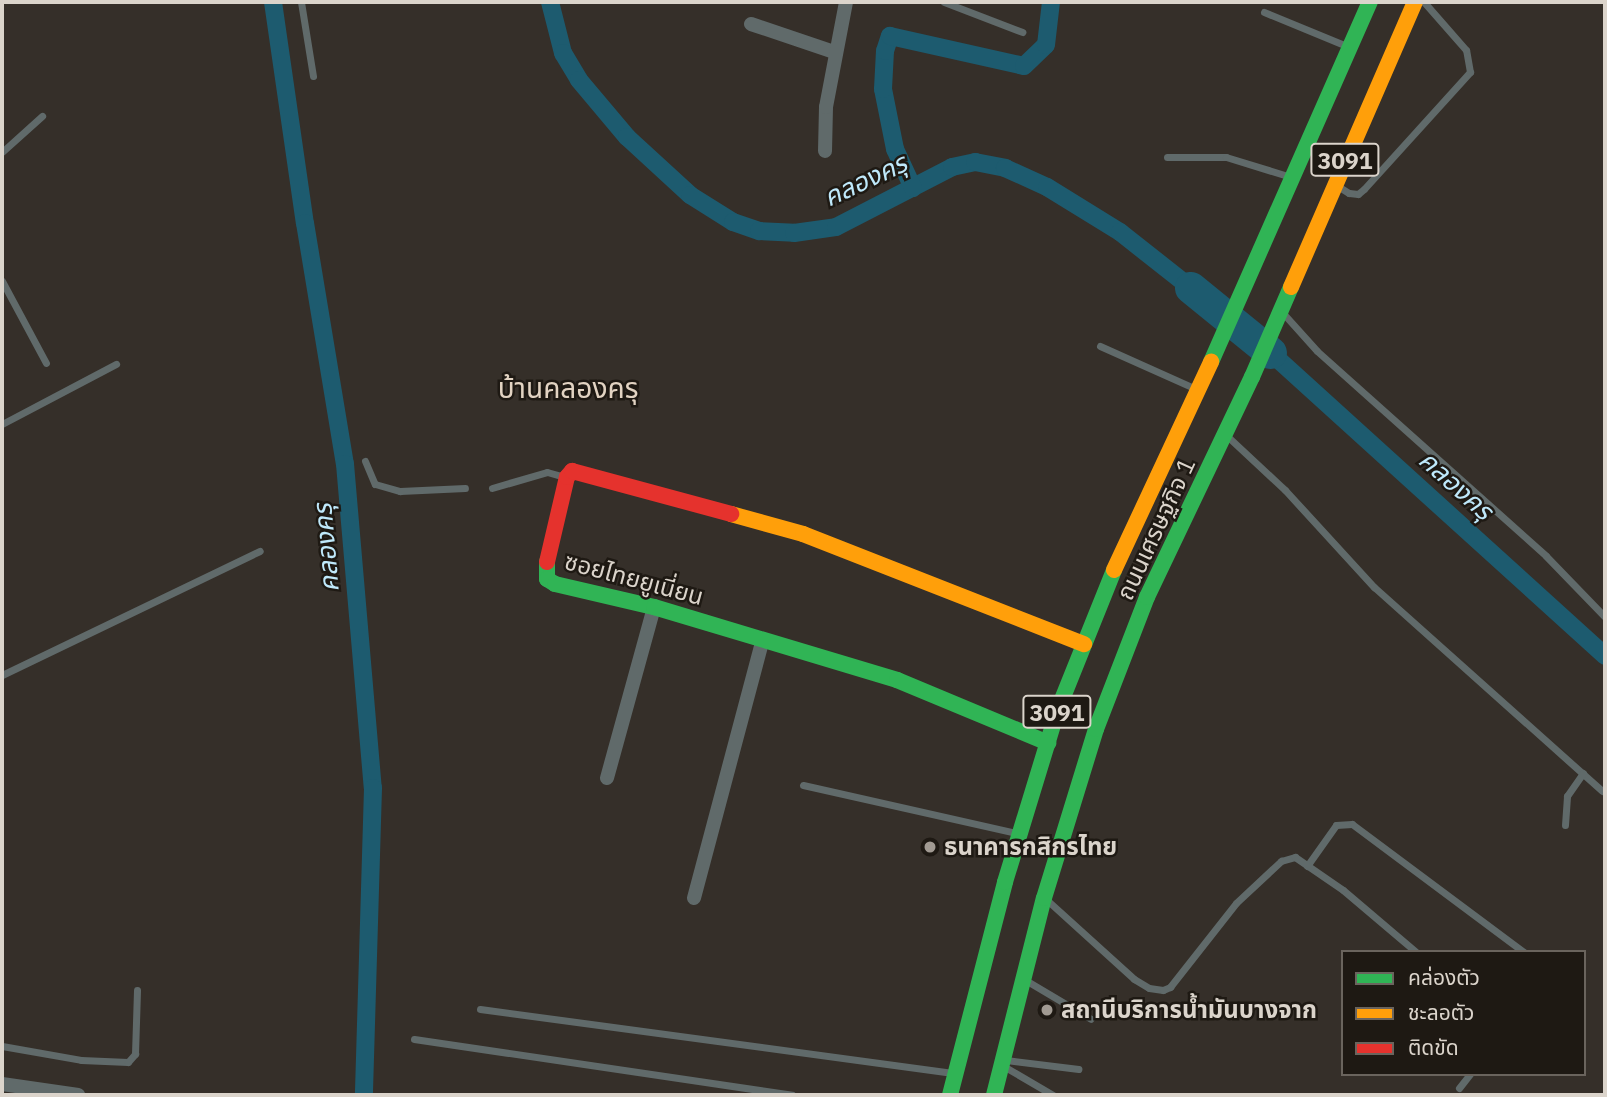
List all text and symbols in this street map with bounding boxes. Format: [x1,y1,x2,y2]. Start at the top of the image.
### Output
road number: 3091 [1310,140,1380,180]
water label: คลองครุ [818,147,912,213]
district label: บ้านคลองครุ [498,371,638,405]
water label: คลองครุ [1413,444,1499,526]
street label: ถนนเศรษฐกิจ 1 [1111,453,1201,605]
water label: คลองครุ [307,503,345,593]
street label: ซอยไทยยูเนี่ยน [561,547,707,611]
road number: 3091 [1022,692,1092,732]
place label: ธนาคารกสิกรไทย [944,833,1117,861]
marker: ธนาคารกสิกรไทย [922,839,938,855]
legend [1341,950,1586,1076]
text: คล่องตัว [1408,963,1480,991]
place label: สถานีบริการน้ำมันบางจาก [1061,996,1317,1024]
text: ชะลอตัว [1408,998,1474,1026]
marker: สถานีบริการน้ำมันบางจาก [1039,1002,1055,1018]
text: ติดขัด [1408,1033,1459,1061]

